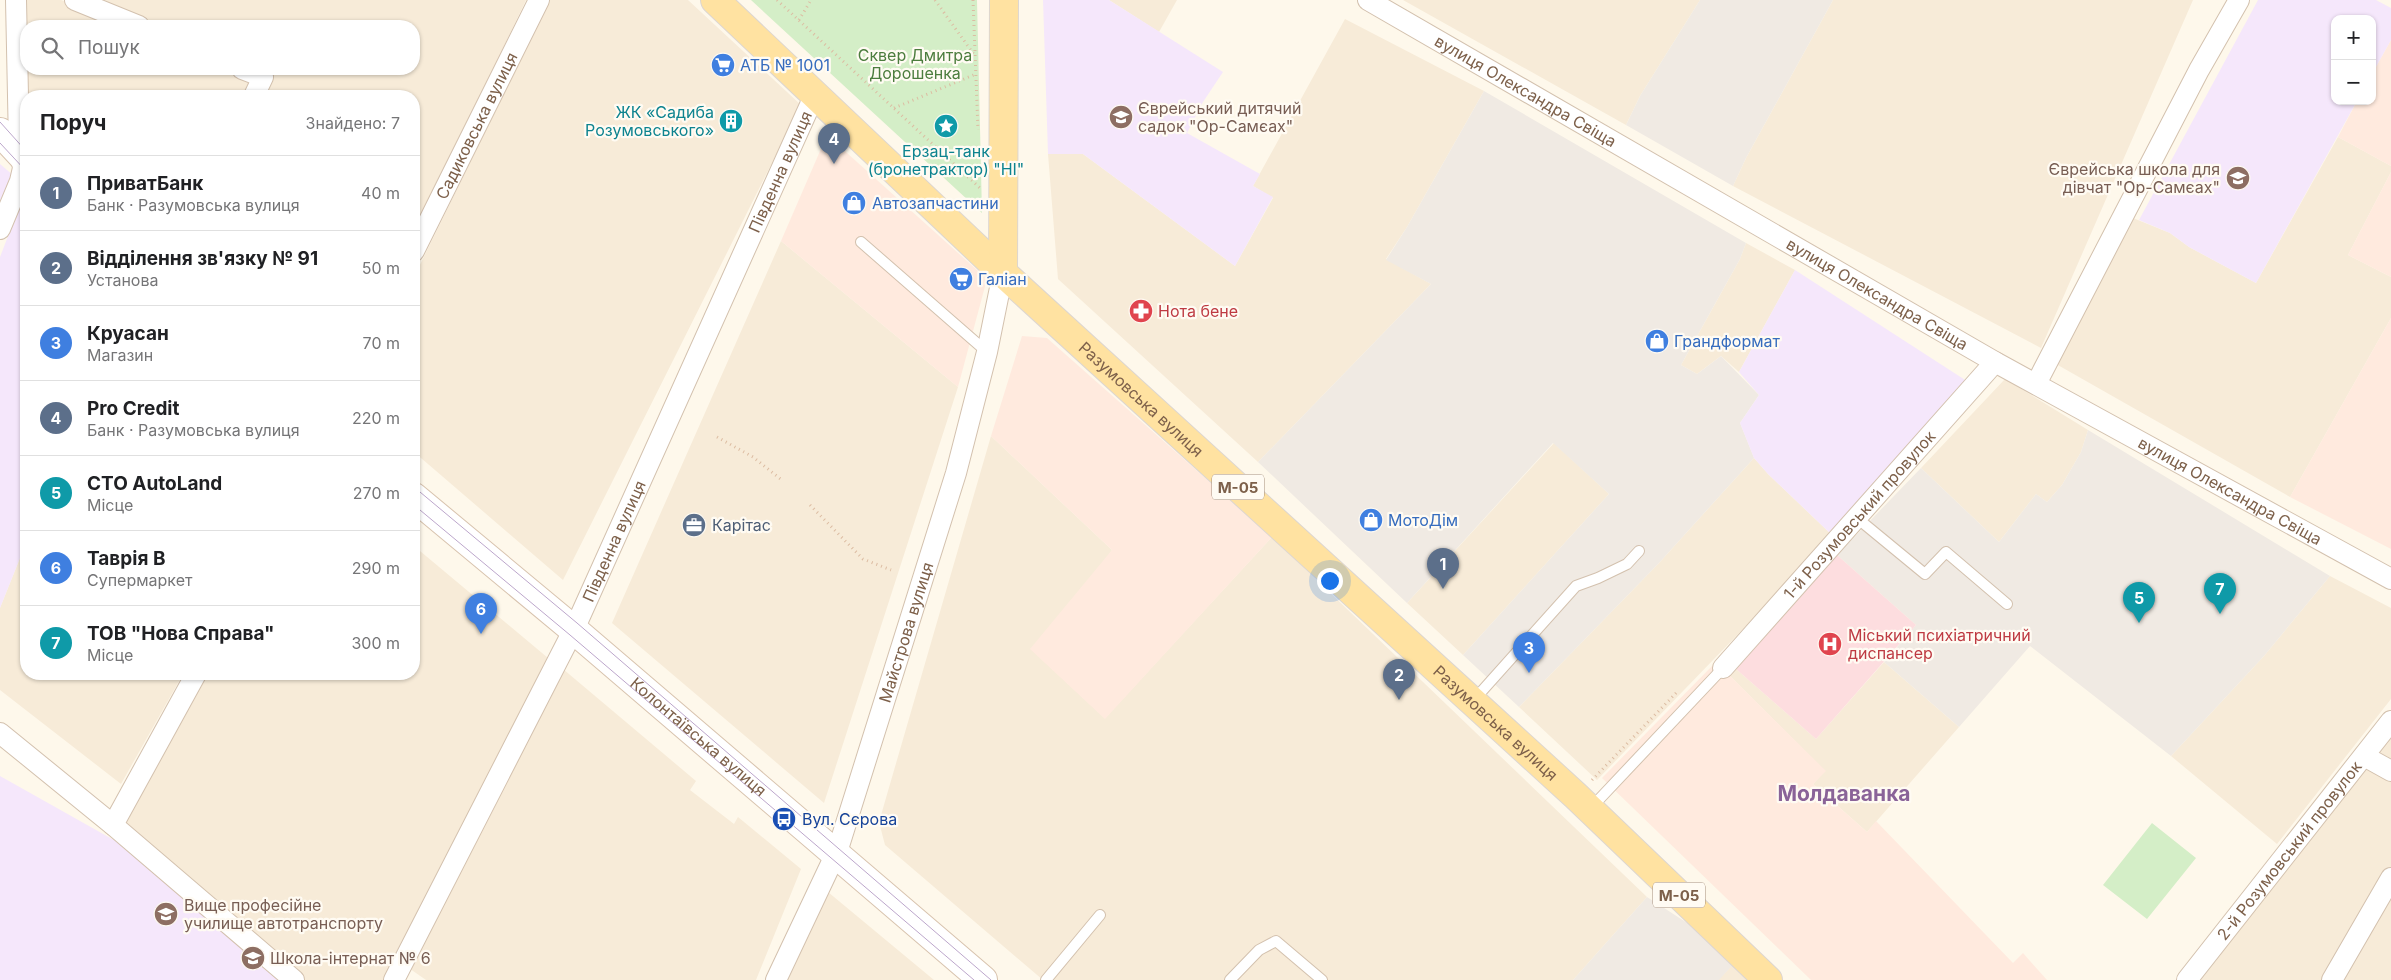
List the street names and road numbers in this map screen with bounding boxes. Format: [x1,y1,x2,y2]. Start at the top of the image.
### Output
street label: вулиця Олександра Свіща [1431,31,1620,151]
street label: Садиковська вулиця [431,49,521,203]
street label: Південна вулиця [744,108,816,236]
street label: вулиця Олександра Свіща [1783,234,1972,354]
street label: Разумовська вулиця [1075,337,1208,461]
street label: 1-й Розумовський провулок [1779,426,1940,603]
street label: вулиця Олександра Свіща [2135,432,2325,549]
road number: М-05 [1212,474,1264,500]
street label: Південна вулиця [578,477,650,605]
street label: Майстрова вулиця [875,560,937,705]
street label: Разумовська вулиця [1429,661,1562,785]
street label: Колонтаївська вулиця [627,673,771,800]
street label: 2-й Розумовський провулок [2212,757,2366,944]
road number: М-05 [1653,882,1705,908]

